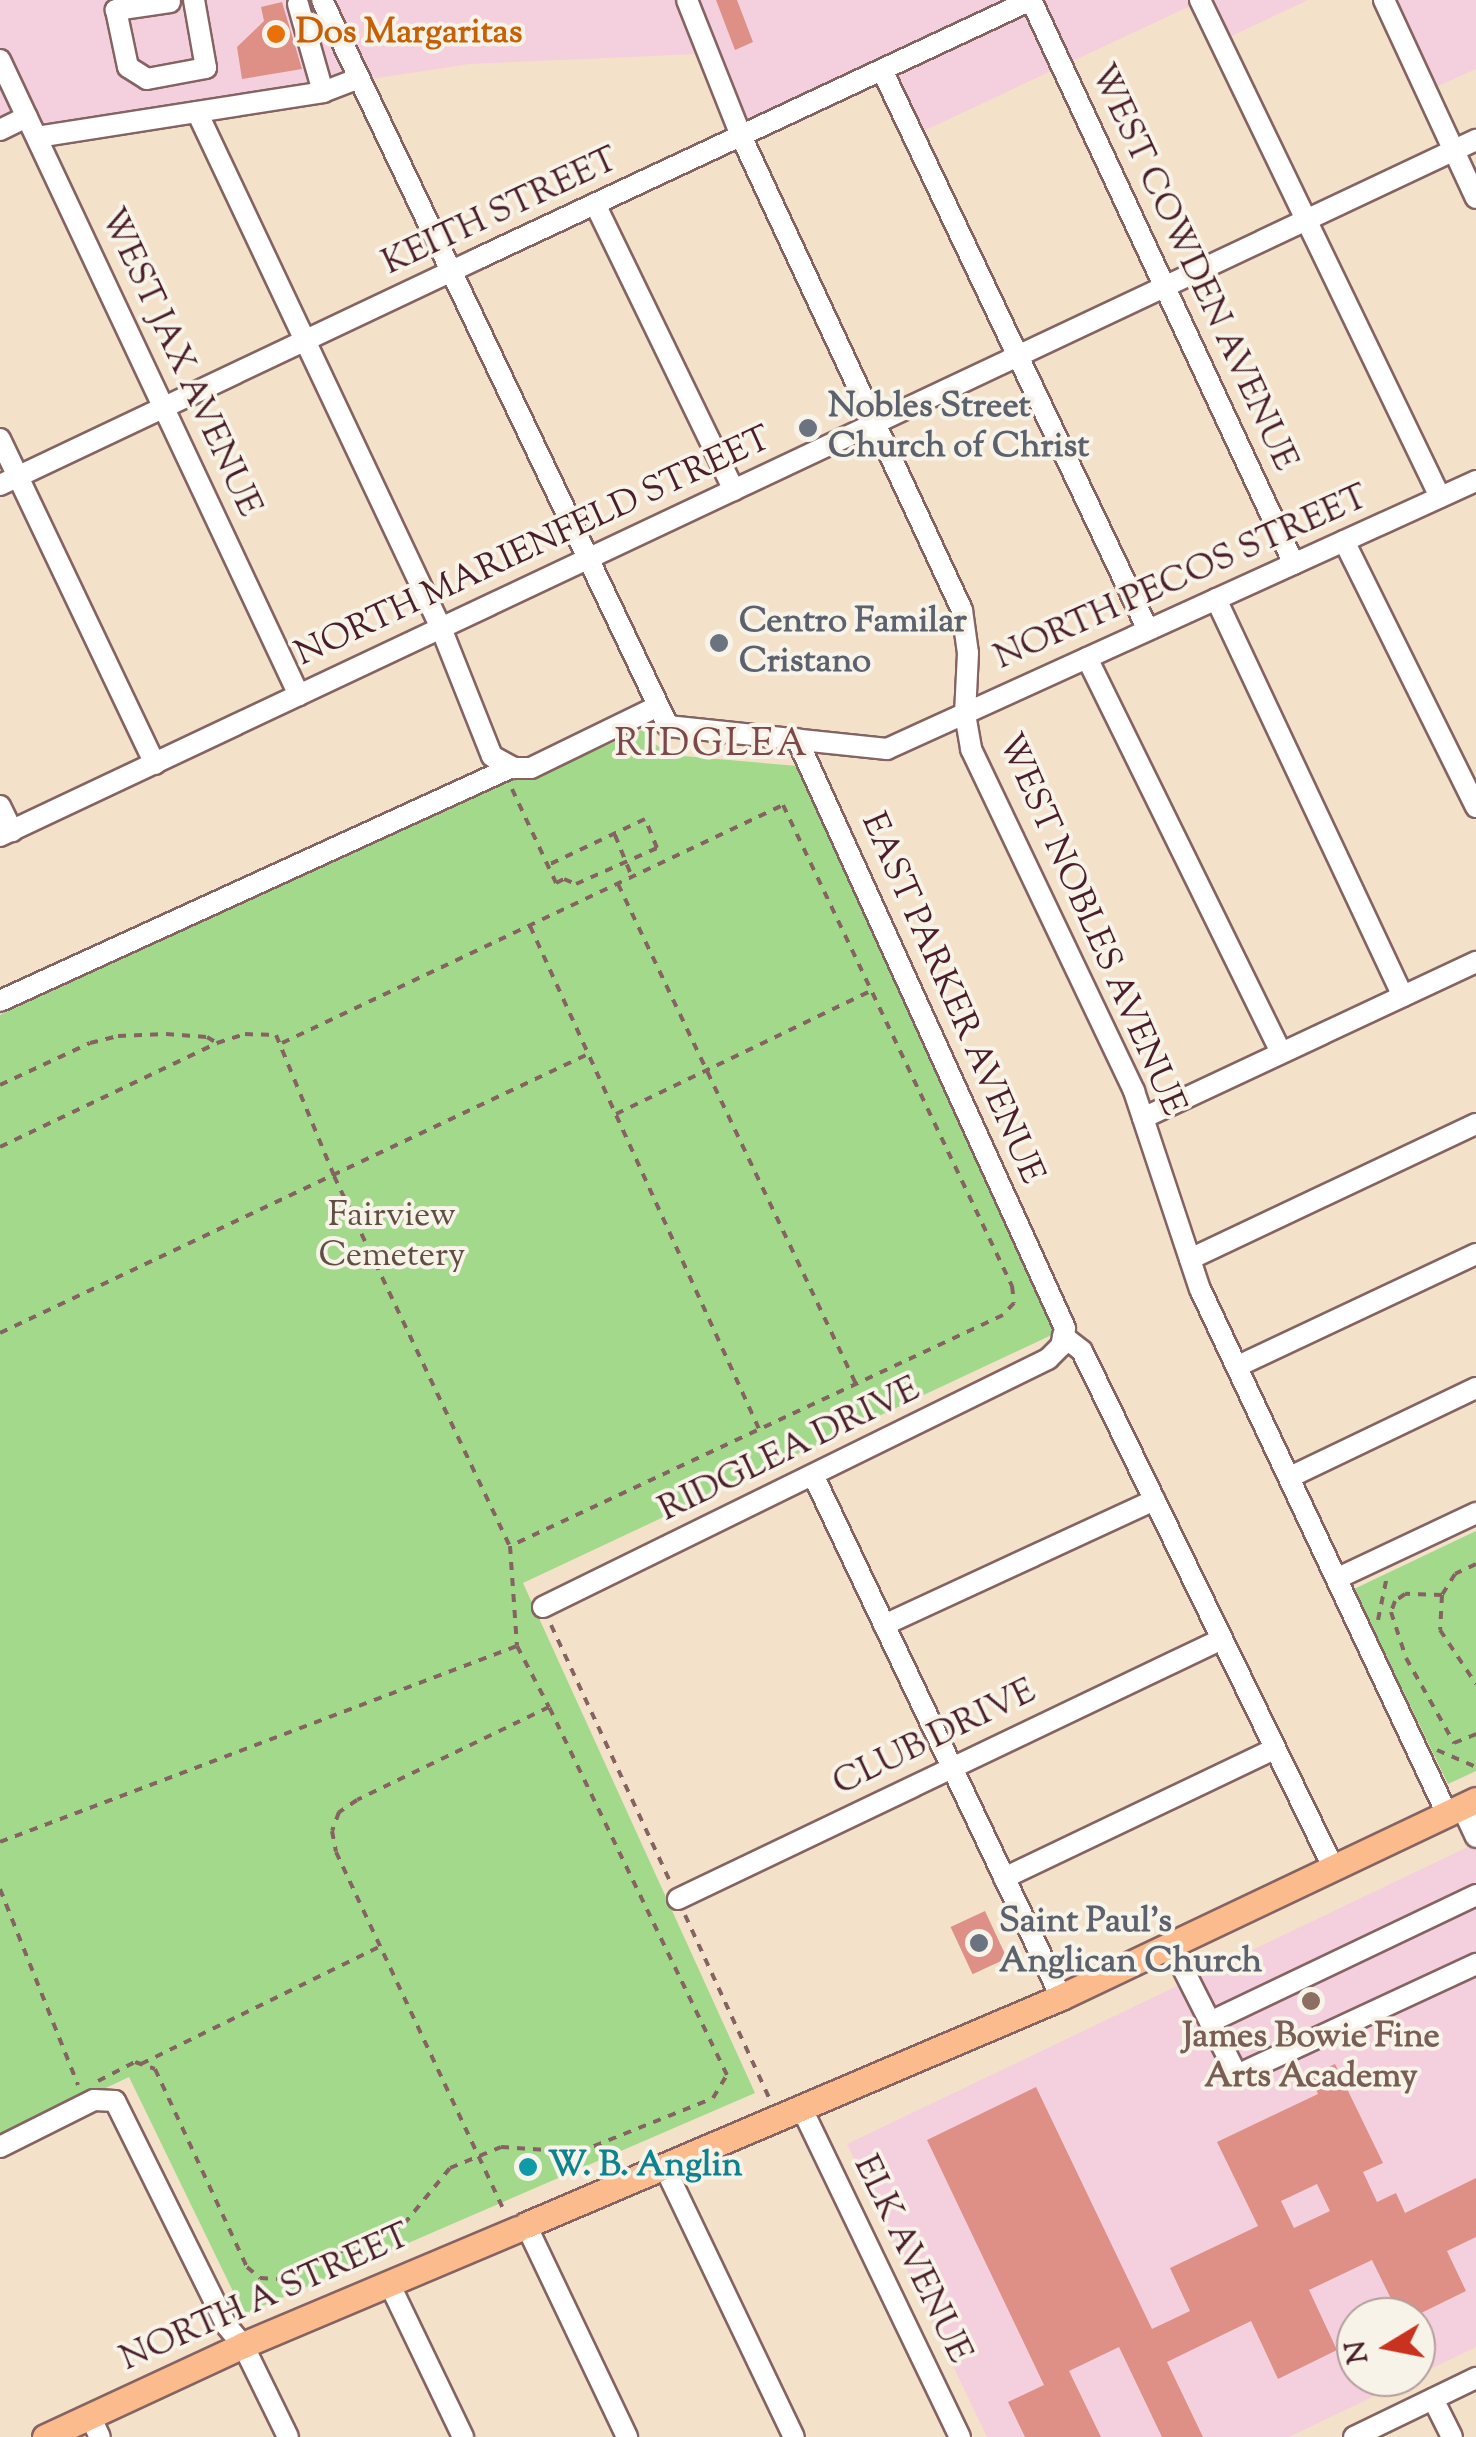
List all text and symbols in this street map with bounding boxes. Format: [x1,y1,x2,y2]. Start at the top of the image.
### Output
place label: Dos Margaritas [296,13,522,55]
marker: Dos Margaritas [265,23,287,45]
street label: WEST COWDEN AVENUE [1079,58,1305,478]
street label: KEITH STREET [376,140,626,286]
street label: WEST JAX AVENUE [89,202,269,524]
place label: Nobles Street Church of Christ [828,387,1089,469]
marker: Nobles Street Church of Christ [797,417,819,439]
street label: NORTH MARIENFELD STREET [289,419,779,677]
street label: NORTH PECOS STREET [989,478,1375,680]
place label: Centro Familar Cristano [739,602,967,684]
marker: Centro Familar Cristano [708,632,730,654]
district label: RIDGLEA [614,724,810,770]
street label: WEST NOBLES AVENUE [987,727,1193,1123]
street label: EAST PARKER AVENUE [850,807,1052,1191]
park label: Fairview Cemetery [318,1196,466,1278]
street label: RIDGLEA DRIVE [653,1370,927,1532]
street label: CLUB DRIVE [827,1672,1043,1806]
place label: Saint Paul's Anglican Church [999,1902,1262,1984]
marker: Saint Paul's Anglican Church [968,1932,990,1954]
marker: James Bowie Fine Arts Academy [1300,1990,1322,2012]
place label: James Bowie Fine Arts Academy [1182,2017,1440,2099]
place label: W. B. Anglin [548,2146,742,2188]
street label: ELK AVENUE [843,2149,979,2371]
marker: W. B. Anglin [517,2156,539,2178]
street label: NORTH A STREET [115,2216,417,2382]
north arrow [1336,2297,1436,2397]
text: N [1337,2337,1380,2366]

